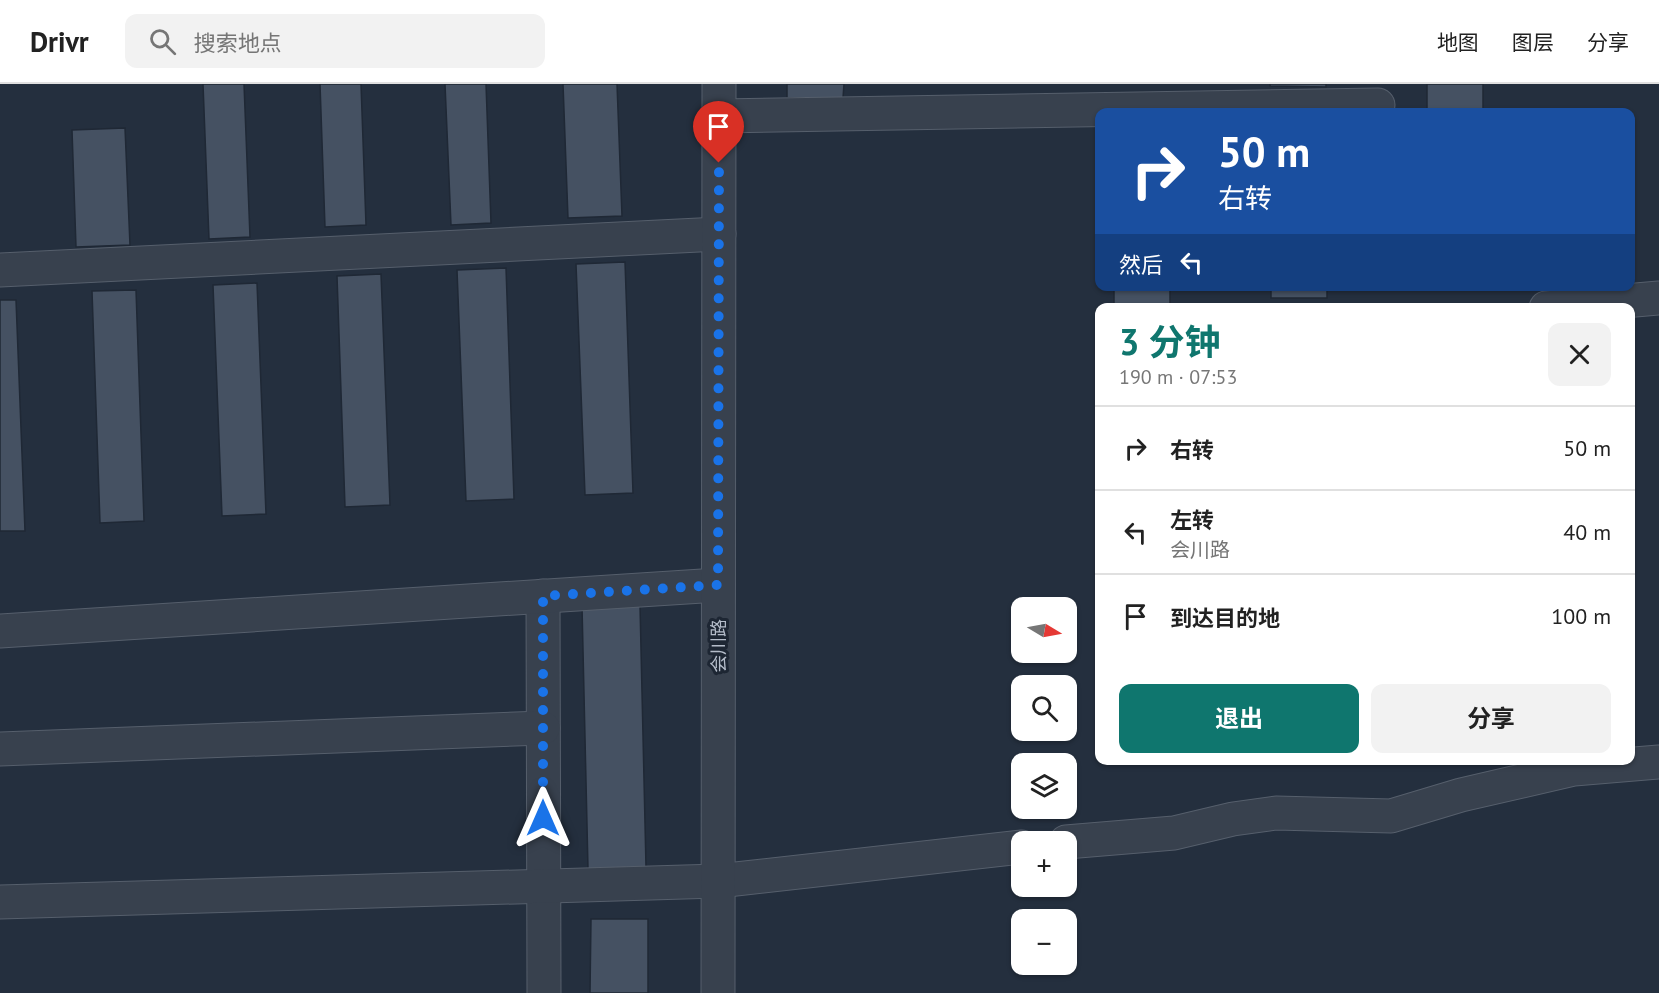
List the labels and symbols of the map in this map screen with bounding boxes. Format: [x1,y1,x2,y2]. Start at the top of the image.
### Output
pin [693,101,744,163]
north arrow [1011,597,1077,663]
street label: 会川路 [707,619,730,673]
position arrow [511,786,575,850]

